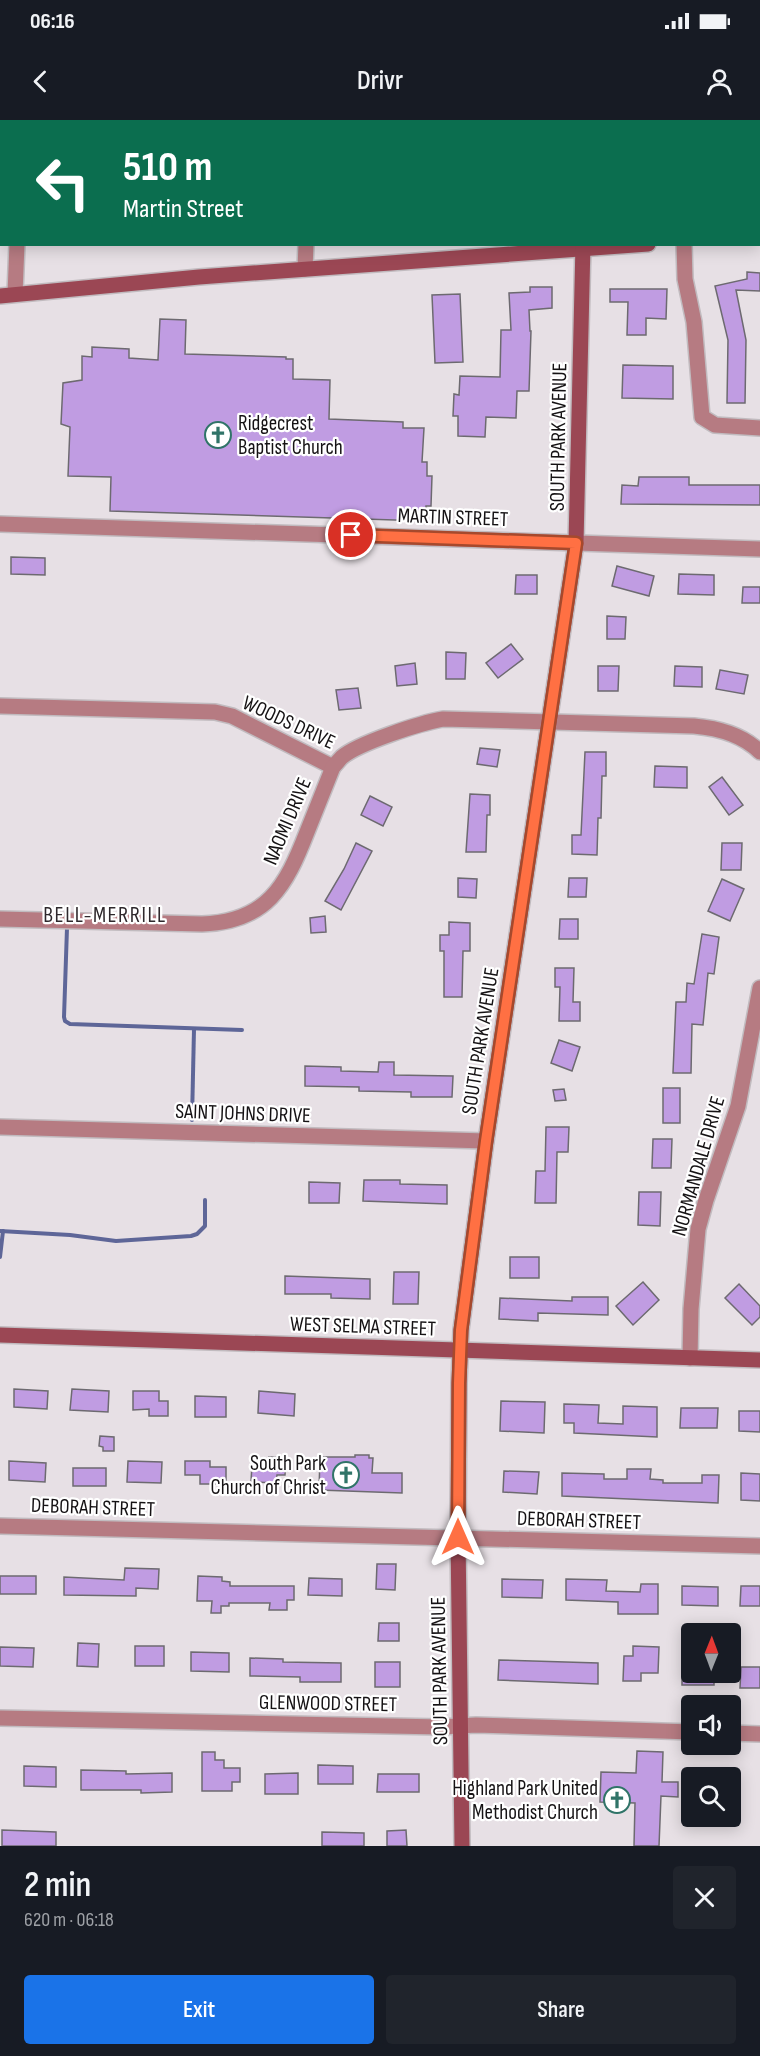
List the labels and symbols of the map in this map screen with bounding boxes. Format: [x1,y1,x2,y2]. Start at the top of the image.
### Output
street label: SOUTH PARK AVENUE [545,363,572,511]
place label: Ridgecrest Baptist Church [238,411,343,460]
church icon: Ridgecrest Baptist Church [203,420,233,450]
street label: MARTIN STREET [397,503,509,532]
pin [325,509,376,560]
street label: WOODS DRIVE [239,690,339,755]
street label: NAOMI DRIVE [258,774,317,869]
district label: BELL-MERRILL [43,902,167,929]
street label: SOUTH PARK AVENUE [457,966,504,1116]
street label: NORMANDALE DRIVE [667,1093,730,1239]
street label: SAINT JOHNS DRIVE [175,1099,311,1128]
street label: WEST SELMA STREET [290,1311,437,1342]
place label: South Park Church of Christ [211,1451,326,1500]
church icon: South Park Church of Christ [331,1460,361,1490]
street label: DEBORAH STREET [31,1493,156,1522]
position arrow [426,1505,490,1569]
street label: DEBORAH STREET [517,1506,642,1535]
street label: SOUTH PARK AVENUE [426,1597,453,1745]
north arrow [681,1623,741,1683]
street label: GLENWOOD STREET [259,1690,398,1717]
place label: Highland Park United Methodist Church [452,1776,598,1825]
church icon: Highland Park United Methodist Church [602,1785,632,1815]

